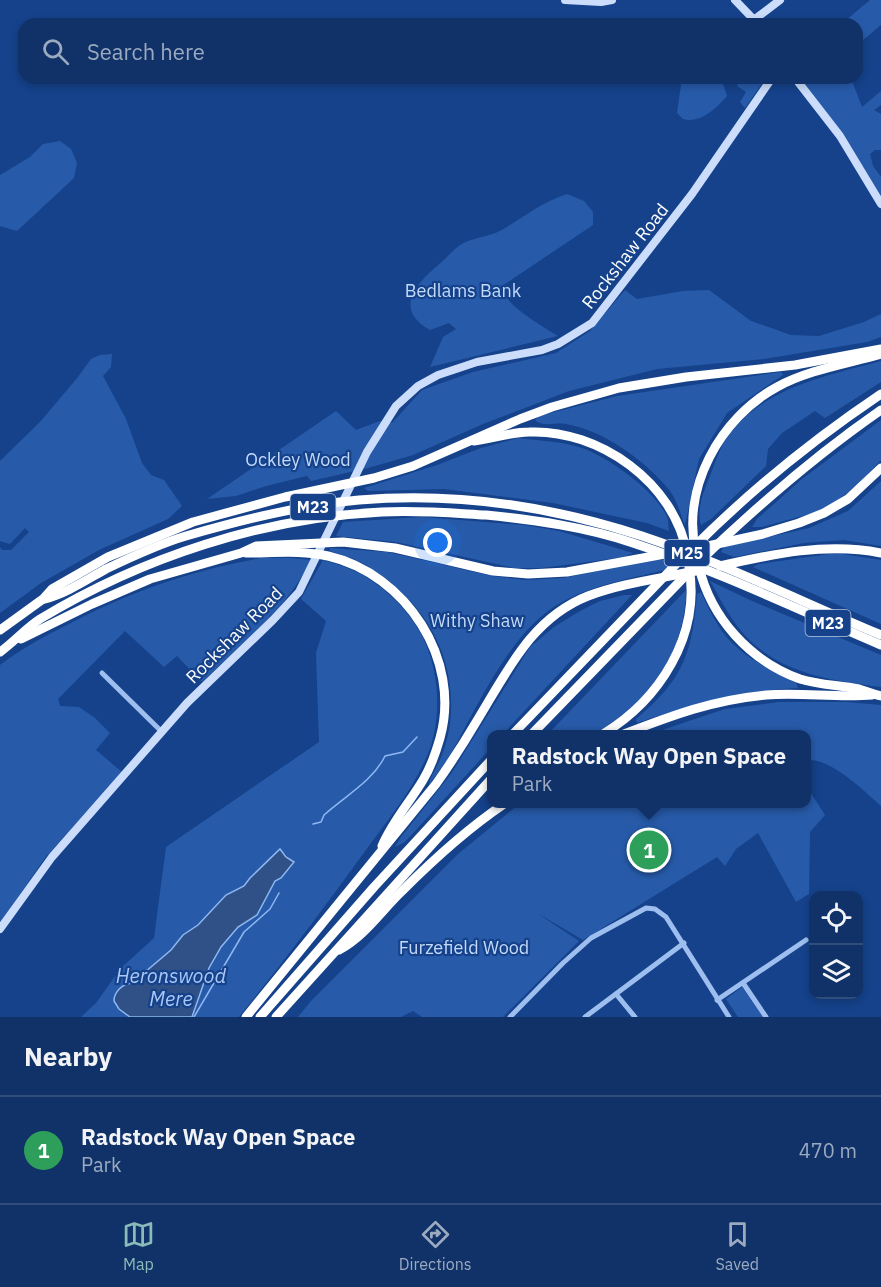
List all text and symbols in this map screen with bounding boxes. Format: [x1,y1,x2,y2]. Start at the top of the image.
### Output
search box [18,18,863,84]
icon: search [39,35,72,68]
text: Search here [87,37,205,66]
street label: Rockshaw Road [577,199,673,313]
park label: Bedlams Bank [405,279,522,302]
park label: Ockley Wood [245,448,351,471]
road number: M23 [290,494,336,520]
your location [423,528,452,557]
road number: M25 [664,540,710,566]
street label: Rockshaw Road [181,582,287,688]
park label: Withy Shaw [430,609,524,632]
road number: M23 [806,610,850,636]
popup [487,730,811,808]
text: Radstock Way Open Space [512,741,786,770]
text: Park [512,770,552,797]
pin: 1 [630,828,668,872]
map controls [809,891,863,999]
button: locate [809,891,863,945]
park label: Furzefield Wood [399,936,529,959]
button: layers [809,945,863,999]
water label: Heronswood Mere [116,962,227,1012]
text: Nearby [24,1039,112,1073]
text: Radstock Way Open Space [81,1122,355,1151]
text: 1 [38,1137,50,1164]
text: 470 m [799,1137,857,1164]
text: Park [81,1151,121,1178]
tab: Map [122,1218,155,1274]
tab: Directions [399,1218,472,1274]
tab: Saved [716,1218,759,1274]

